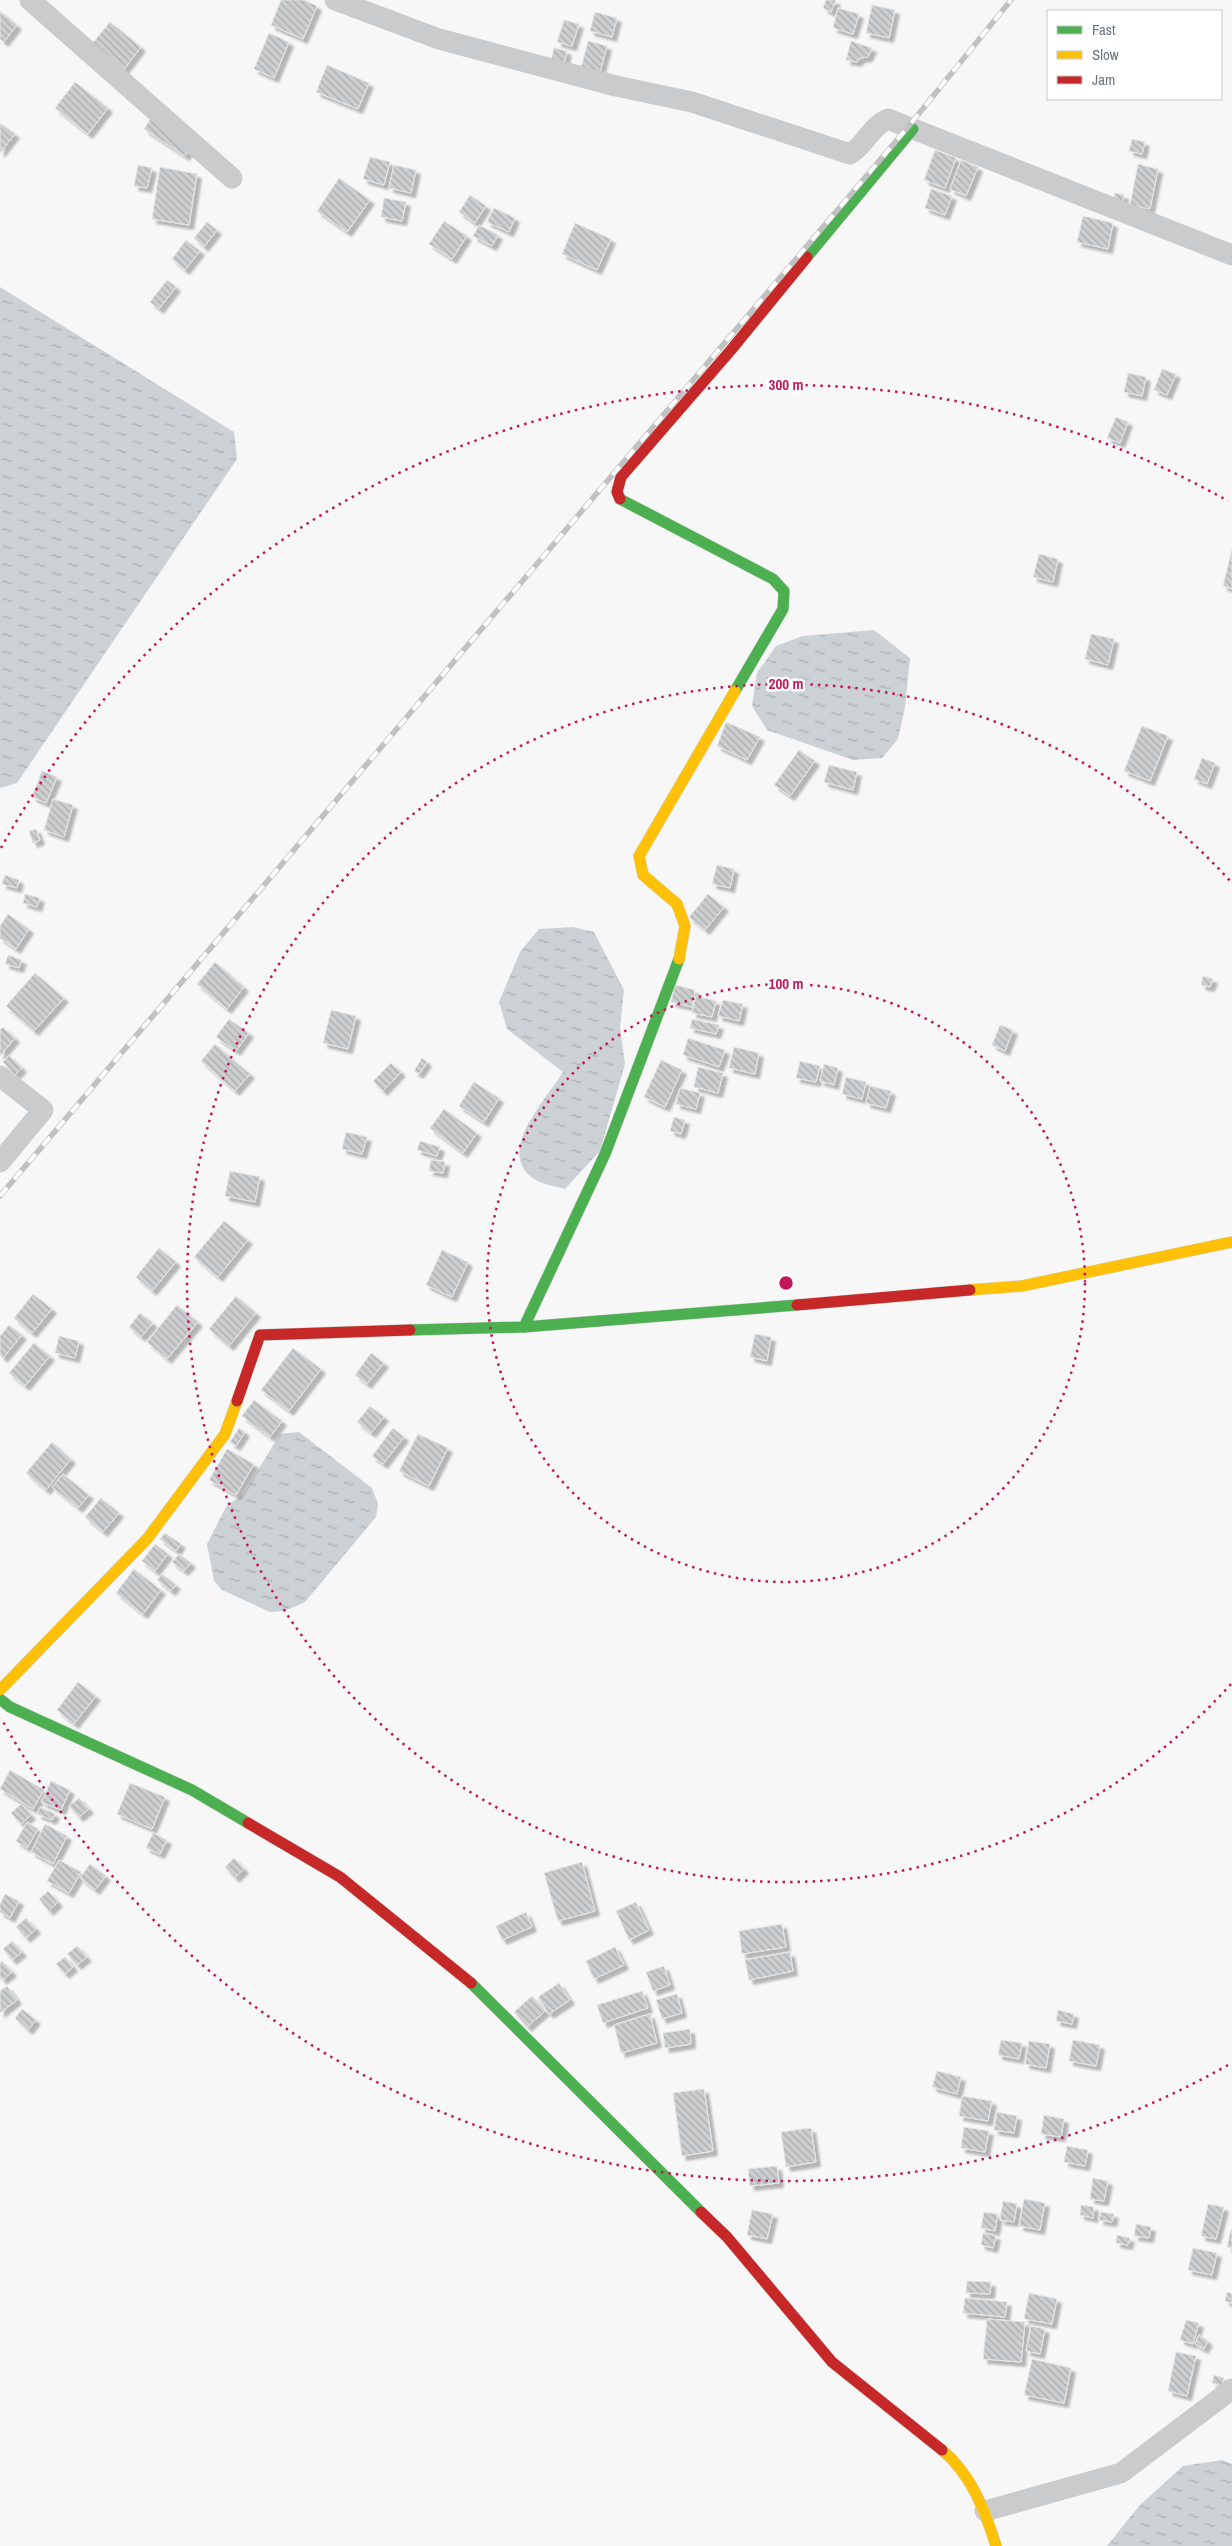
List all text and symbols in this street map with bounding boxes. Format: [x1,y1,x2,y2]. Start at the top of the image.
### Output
legend [1047,10,1222,100]
text: Fast [1092,19,1116,40]
text: Slow [1092,44,1119,65]
text: Jam [1092,69,1115,90]
text: 300 m [769,374,803,395]
text: 200 m [769,673,803,694]
text: 100 m [769,973,803,994]
centre of rings [777,1274,795,1292]

